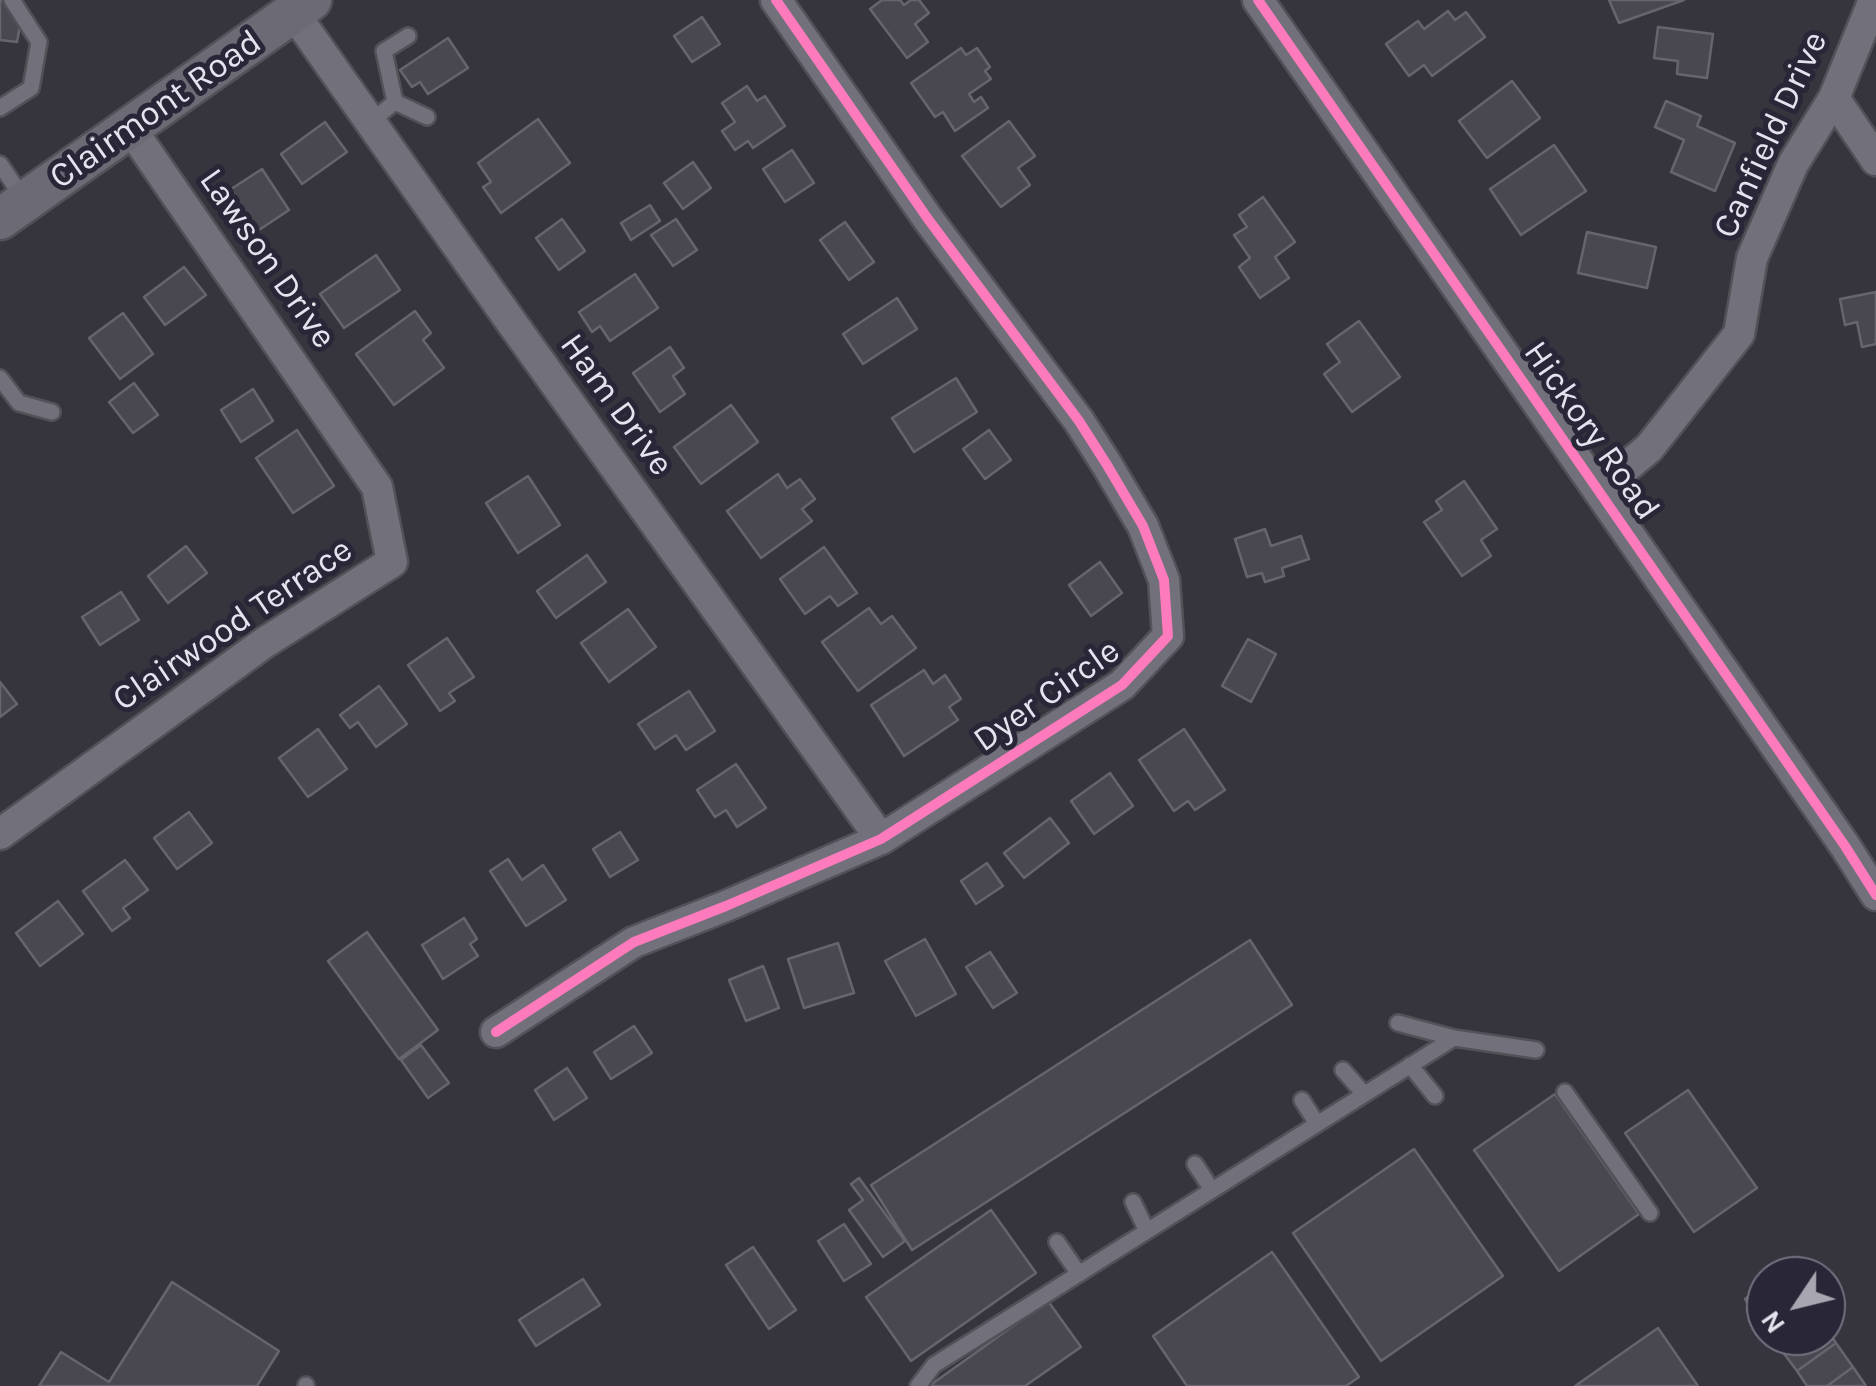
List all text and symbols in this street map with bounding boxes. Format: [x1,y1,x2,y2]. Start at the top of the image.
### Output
street label: Clairmont Road [42,21,270,199]
street label: Canfield Drive [1705,25,1837,245]
street label: Lawson Drive [190,161,344,357]
street label: Ham Drive [550,326,682,484]
street label: Hickory Road [1514,334,1668,528]
street label: Clairwood Terrace [105,529,361,721]
street label: Dyer Circle [966,630,1128,762]
north arrow [1746,1256,1846,1356]
text: N [1753,1305,1792,1340]

